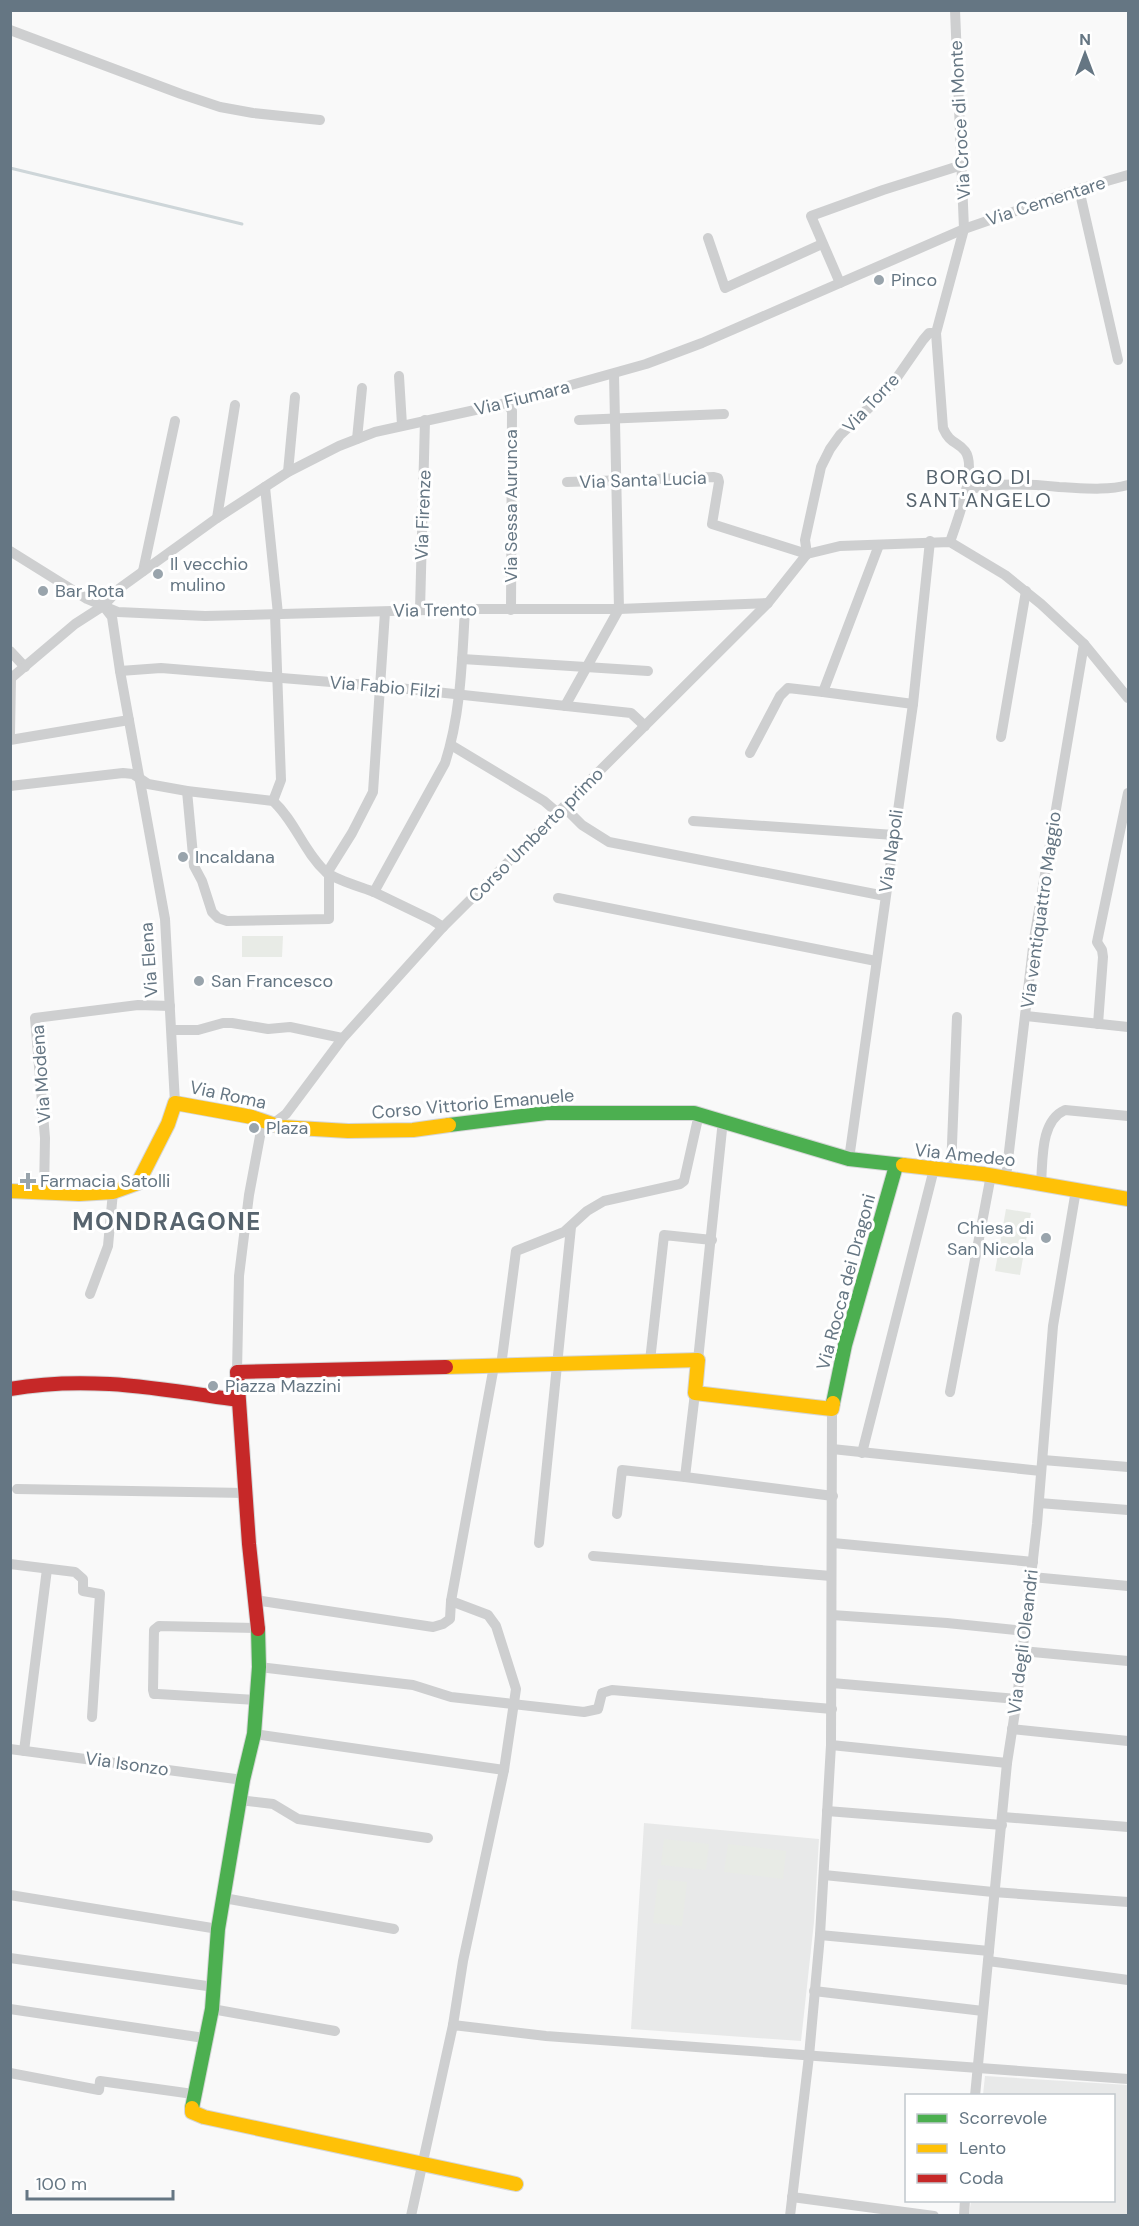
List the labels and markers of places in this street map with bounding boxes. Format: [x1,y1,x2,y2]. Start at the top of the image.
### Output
place label: Pinco [891,268,937,292]
marker: Pinco [872,273,886,287]
place label: Il vecchio mulino [170,552,248,597]
marker: Il vecchio mulino [151,567,165,581]
place label: Bar Rota [55,579,124,603]
marker: Bar Rota [36,584,50,598]
place label: Incaldana [195,845,275,869]
marker: Incaldana [176,850,190,864]
place label: San Francesco [211,969,333,993]
marker: San Francesco [192,974,206,988]
place label: Plaza [266,1116,308,1140]
marker: Plaza [247,1121,261,1135]
place label: Farmacia Satolli [40,1169,170,1193]
marker: Farmacia Satolli [21,1174,35,1188]
place label: Chiesa di San Nicola [947,1216,1034,1261]
marker: Chiesa di San Nicola [1039,1231,1053,1245]
place label: Piazza Mazzini [225,1374,341,1398]
marker: Piazza Mazzini [206,1379,220,1393]

